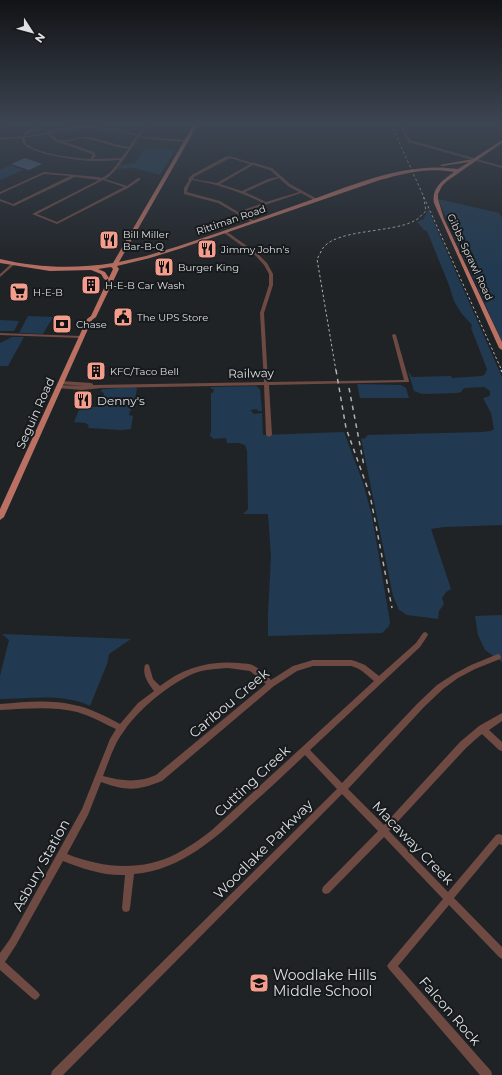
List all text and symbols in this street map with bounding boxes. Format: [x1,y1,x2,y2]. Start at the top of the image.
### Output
north arrow [12,12,52,52]
text: N [32,30,48,46]
street label: Rittiman Road [195,202,267,238]
street label: Gibbs Sprawl Road [444,212,496,302]
place label: Bill Miller Bar-B-Q [123,228,169,253]
restaurant icon: Bill Miller Bar-B-Q [98,229,120,251]
restaurant icon: Jimmy John's [196,238,218,260]
place label: Jimmy John's [220,243,290,256]
restaurant icon: Burger King [153,256,175,278]
place label: Burger King [178,261,239,274]
building icon: H-E-B Car Wash [80,274,102,296]
place label: H-E-B Car Wash [105,279,185,292]
supermarket icon: H-E-B [8,281,30,303]
place label: H-E-B [33,286,63,299]
public building icon: The UPS Store [112,306,134,328]
place label: The UPS Store [137,311,208,324]
bank icon: Chase [51,313,73,335]
place label: Chase [76,318,107,331]
building icon: KFC/Taco Bell [85,360,107,382]
place label: KFC/Taco Bell [110,365,179,378]
street label: Railway [228,365,275,381]
street label: Seguin Road [13,375,57,451]
restaurant icon: Denny's [72,389,94,411]
place label: Denny's [97,393,145,408]
street label: Caribou Creek [185,664,273,742]
street label: Cutting Creek [210,741,294,821]
street label: Woodlake Parkway [210,795,317,902]
street label: Macaway Creek [368,797,458,889]
street label: Asbury Station [8,816,74,914]
place label: Woodlake Hills Middle School [273,966,377,1000]
school or university icon: Woodlake Hills Middle School [248,972,270,994]
street label: Falcon Rock [415,973,485,1050]

